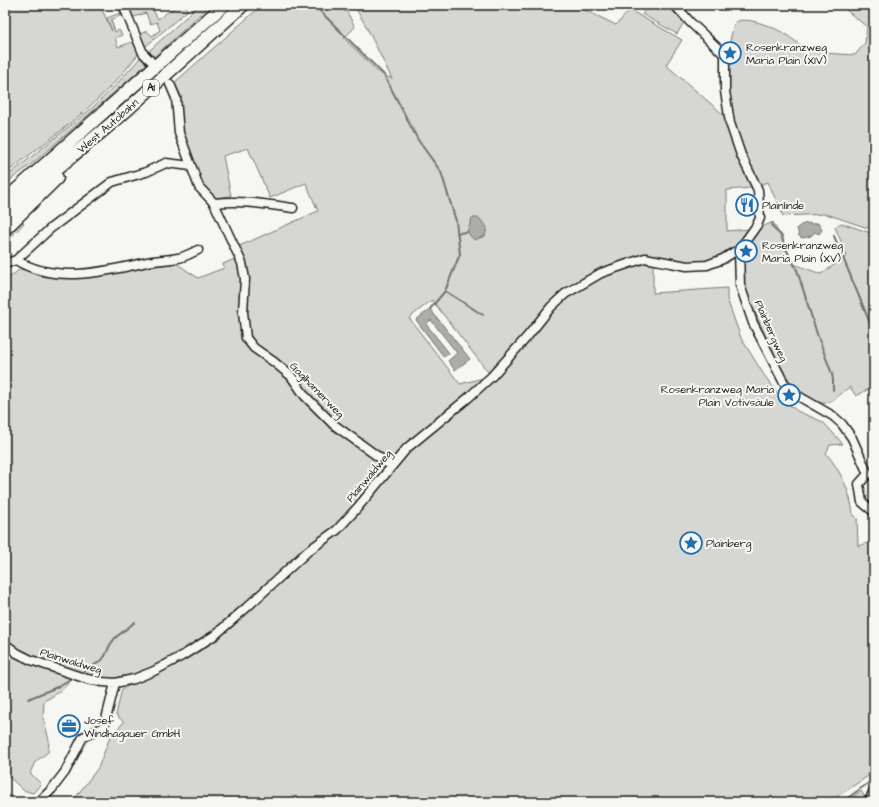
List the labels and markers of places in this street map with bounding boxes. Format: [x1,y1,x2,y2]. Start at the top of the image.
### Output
place icon: Rosenkranzweg Maria Plain (XIV) [717,40,743,66]
place label: Rosenkranzweg Maria Plain (XIV) [746,40,827,68]
restaurant icon: Plainlinde [734,192,760,218]
place label: Plainlinde [762,198,804,213]
place icon: Rosenkranzweg Maria Plain (XV) [733,238,759,264]
place label: Rosenkranzweg Maria Plain (XV) [762,238,843,266]
place label: Rosenkranzweg Maria Plain Votivsäule [661,382,774,410]
place icon: Rosenkranzweg Maria Plain Votivsäule [776,382,802,408]
place icon: Plainberg [678,530,704,556]
place label: Plainberg [706,536,752,552]
office icon: Josef Windhagauer GmbH [56,713,82,739]
place label: Josef Windhagauer GmbH [84,713,181,742]

